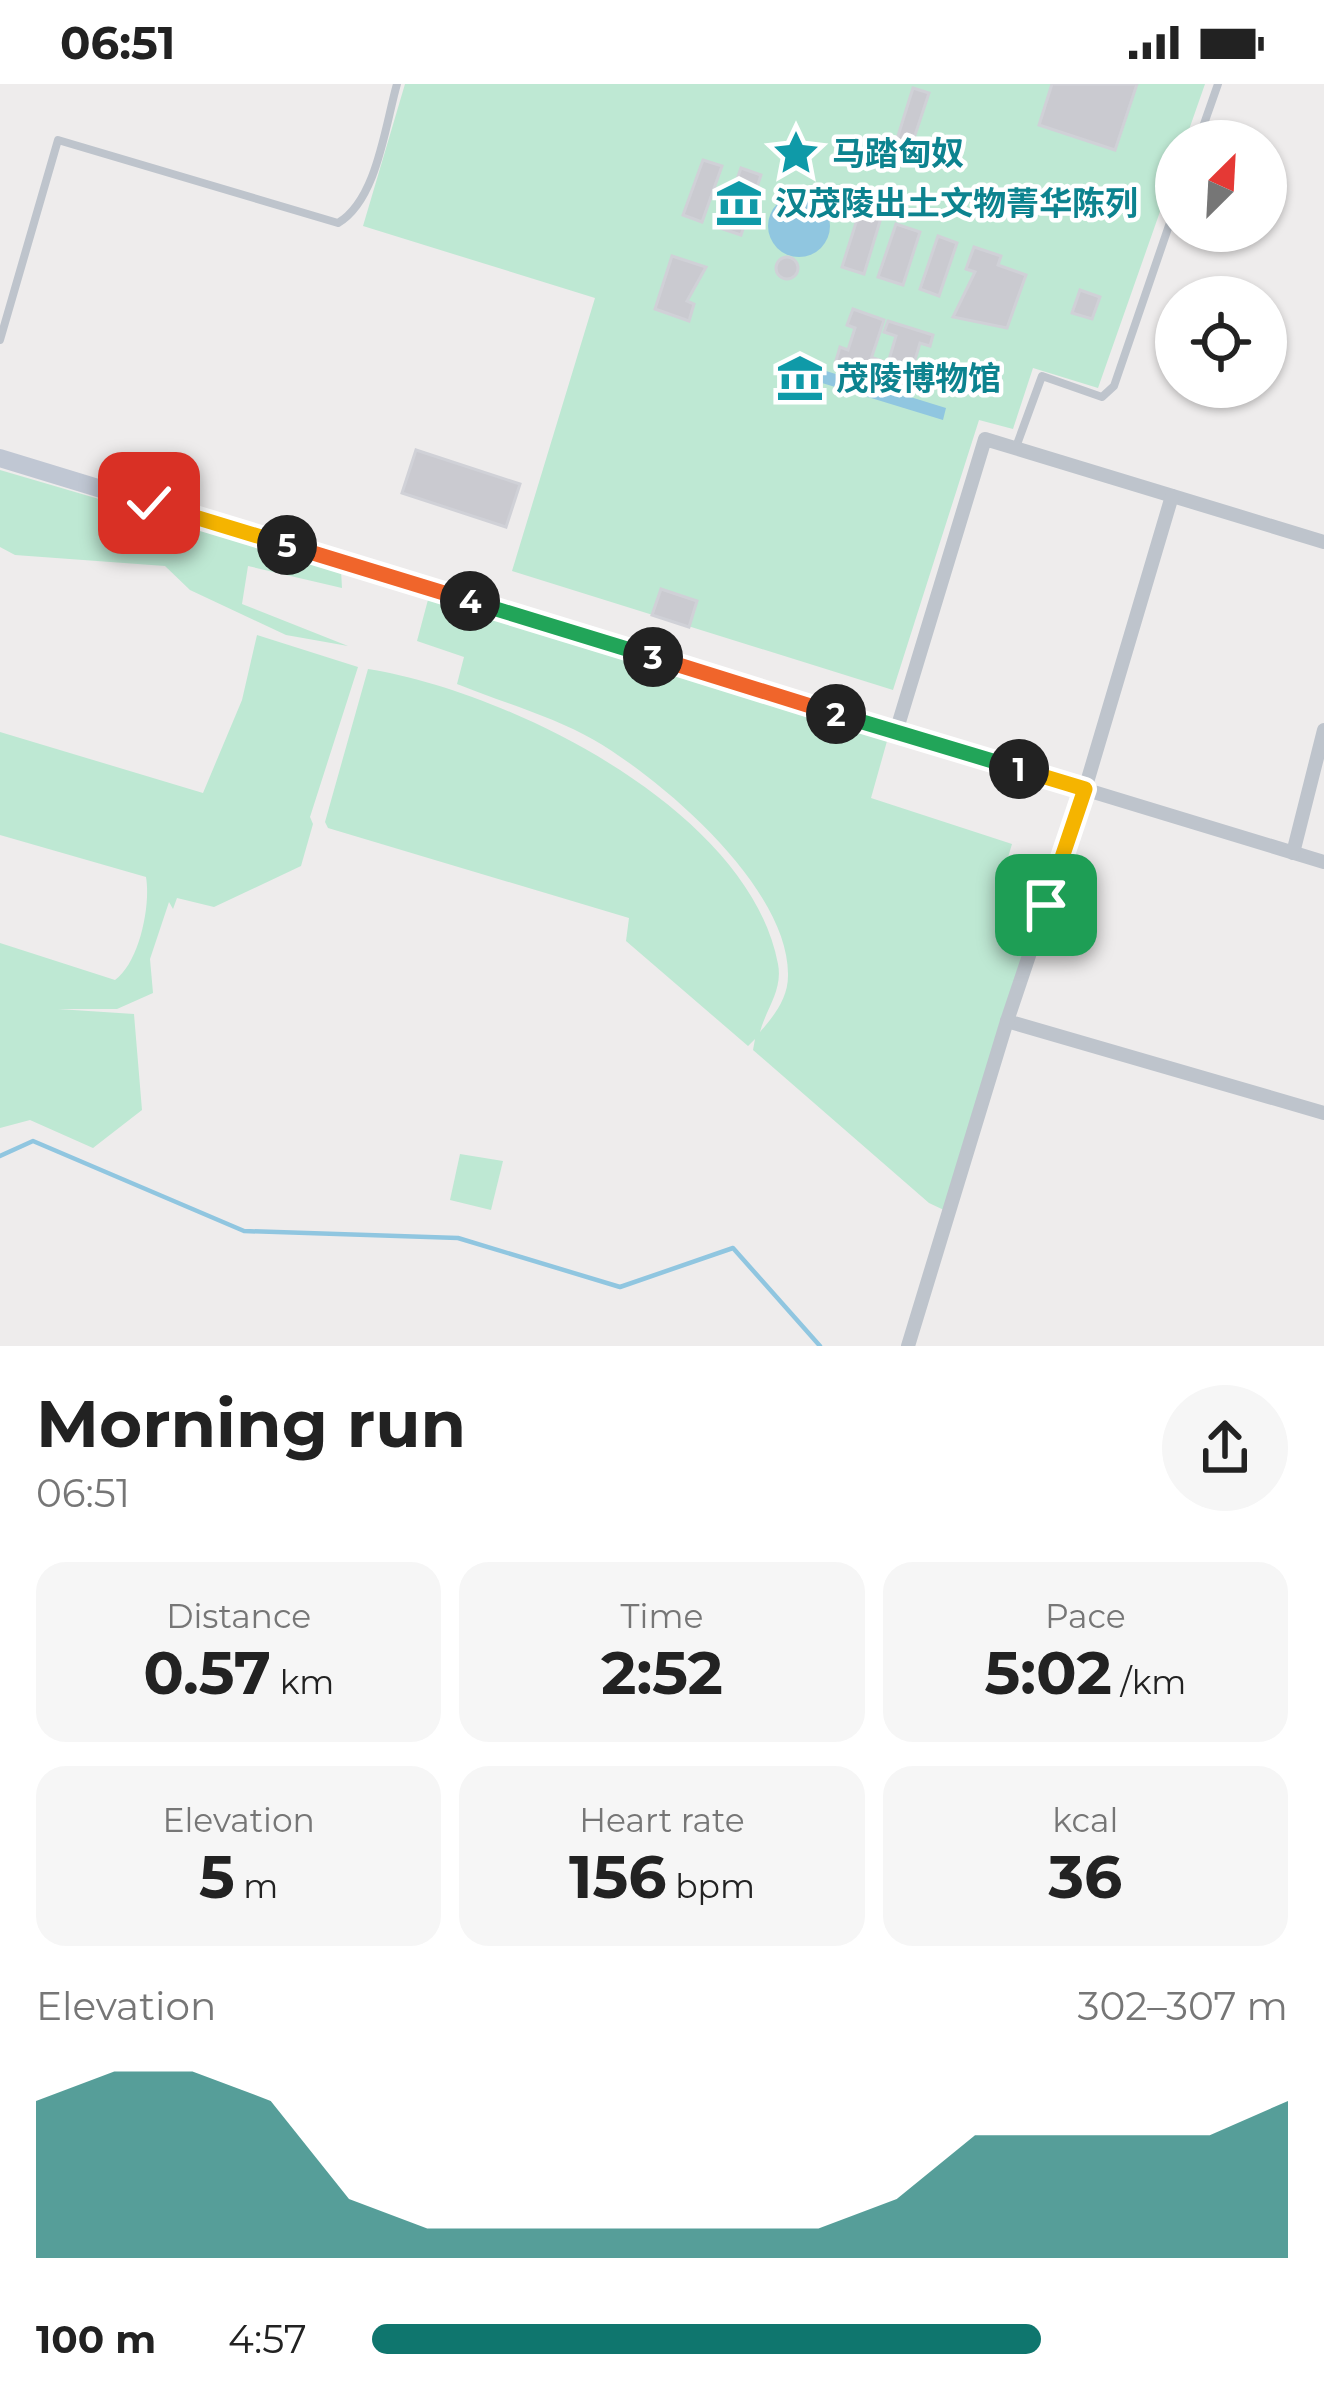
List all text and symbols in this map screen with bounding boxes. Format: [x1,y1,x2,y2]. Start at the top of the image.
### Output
text: 06:51 [60,15,175,70]
north arrow [1155,120,1287,252]
map controls [1155,120,1287,408]
place icon: 马踏匈奴 [771,128,821,178]
place label: 马踏匈奴 [832,133,964,173]
museum icon: 汉茂陵出土文物菁华陈列 [714,178,764,228]
place label: 汉茂陵出土文物菁华陈列 [775,183,1138,223]
button: locate [1155,276,1287,408]
museum icon: 茂陵博物馆 [775,353,825,403]
place label: 茂陵博物馆 [836,358,1001,398]
pin [98,452,200,554]
icon: check [116,470,182,536]
pin: 5 [257,515,317,575]
text: 5 [277,525,297,565]
pin: 4 [440,571,500,631]
text: 4 [459,581,481,621]
pin: 3 [623,627,683,687]
text: 3 [643,637,663,677]
pin: 2 [806,684,866,744]
text: 2 [826,694,846,734]
pin: 1 [989,739,1049,799]
text: 1 [1013,749,1025,789]
pin [995,854,1097,956]
icon: arrive [1013,872,1079,938]
text: Morning run [36,1383,466,1464]
button: share [1162,1385,1288,1511]
text: 06:51 [36,1469,130,1517]
text: Distance [166,1596,311,1636]
text: Time [621,1596,703,1636]
text: Pace [1045,1596,1126,1636]
text: 0.57 [143,1636,271,1709]
text: 2:52 [601,1636,723,1709]
text: 5:02 [984,1636,1112,1709]
text: km [271,1662,334,1702]
text: /km [1112,1662,1186,1702]
text: Elevation [162,1800,315,1840]
text: Heart rate [579,1800,745,1840]
text: kcal [1052,1800,1118,1840]
text: 5 [199,1840,235,1913]
text: 156 [569,1840,667,1913]
text: 36 [1048,1840,1122,1913]
text: m [235,1866,278,1906]
text: bpm [667,1866,755,1906]
text: Elevation [36,1982,216,2030]
text: 302–307 m [1078,1982,1288,2030]
text: 100 m [36,2315,156,2363]
text: 4:57 [228,2315,307,2363]

